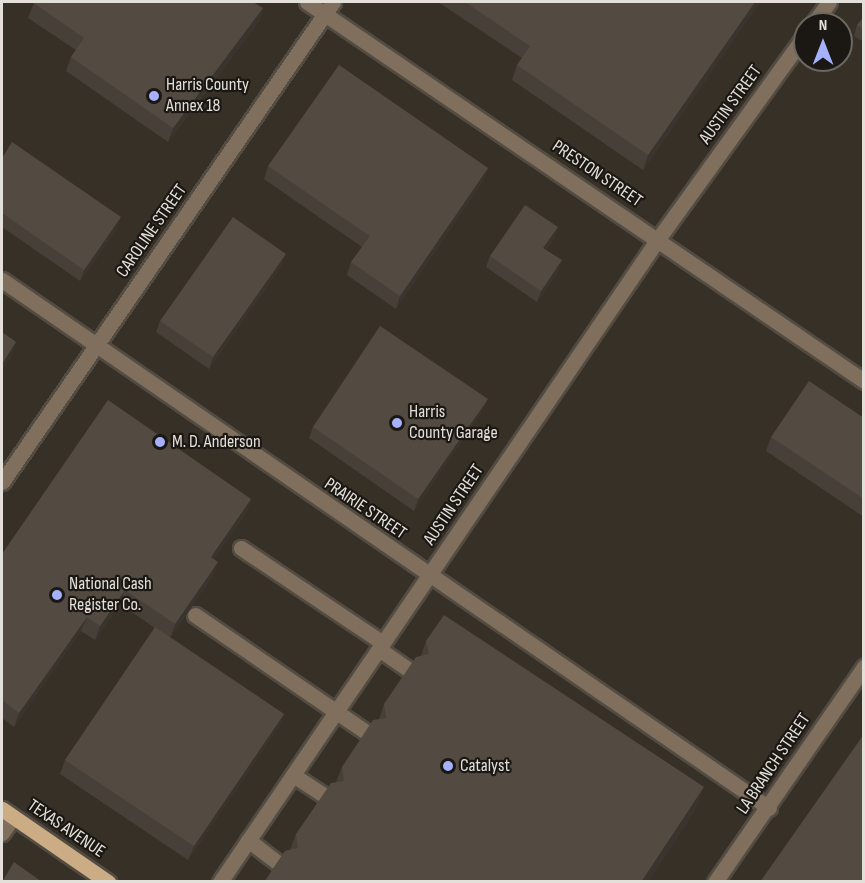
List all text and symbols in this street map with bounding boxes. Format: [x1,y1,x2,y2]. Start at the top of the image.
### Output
north arrow [793,12,853,72]
text: N [819,16,827,35]
street label: AUSTIN STREET [695,61,767,149]
place label: Harris County Annex 18 [166,75,249,118]
marker: Harris County Annex 18 [147,89,161,103]
street label: PRESTON STREET [548,136,646,212]
street label: CAROLINE STREET [112,180,192,282]
place label: Harris County Garage [409,402,498,444]
marker: Harris County Garage [390,416,404,430]
place label: M. D. Anderson [172,431,261,453]
marker: M. D. Anderson [153,435,167,449]
street label: AUSTIN STREET [419,461,489,549]
street label: PRAIRIE STREET [320,474,410,544]
place label: National Cash Register Co. [69,574,152,616]
marker: National Cash Register Co. [50,588,64,602]
street label: LA BRANCH STREET [732,710,816,818]
place label: Catalyst [460,755,510,777]
marker: Catalyst [441,759,455,773]
street label: TEXAS AVENUE [23,795,109,863]

